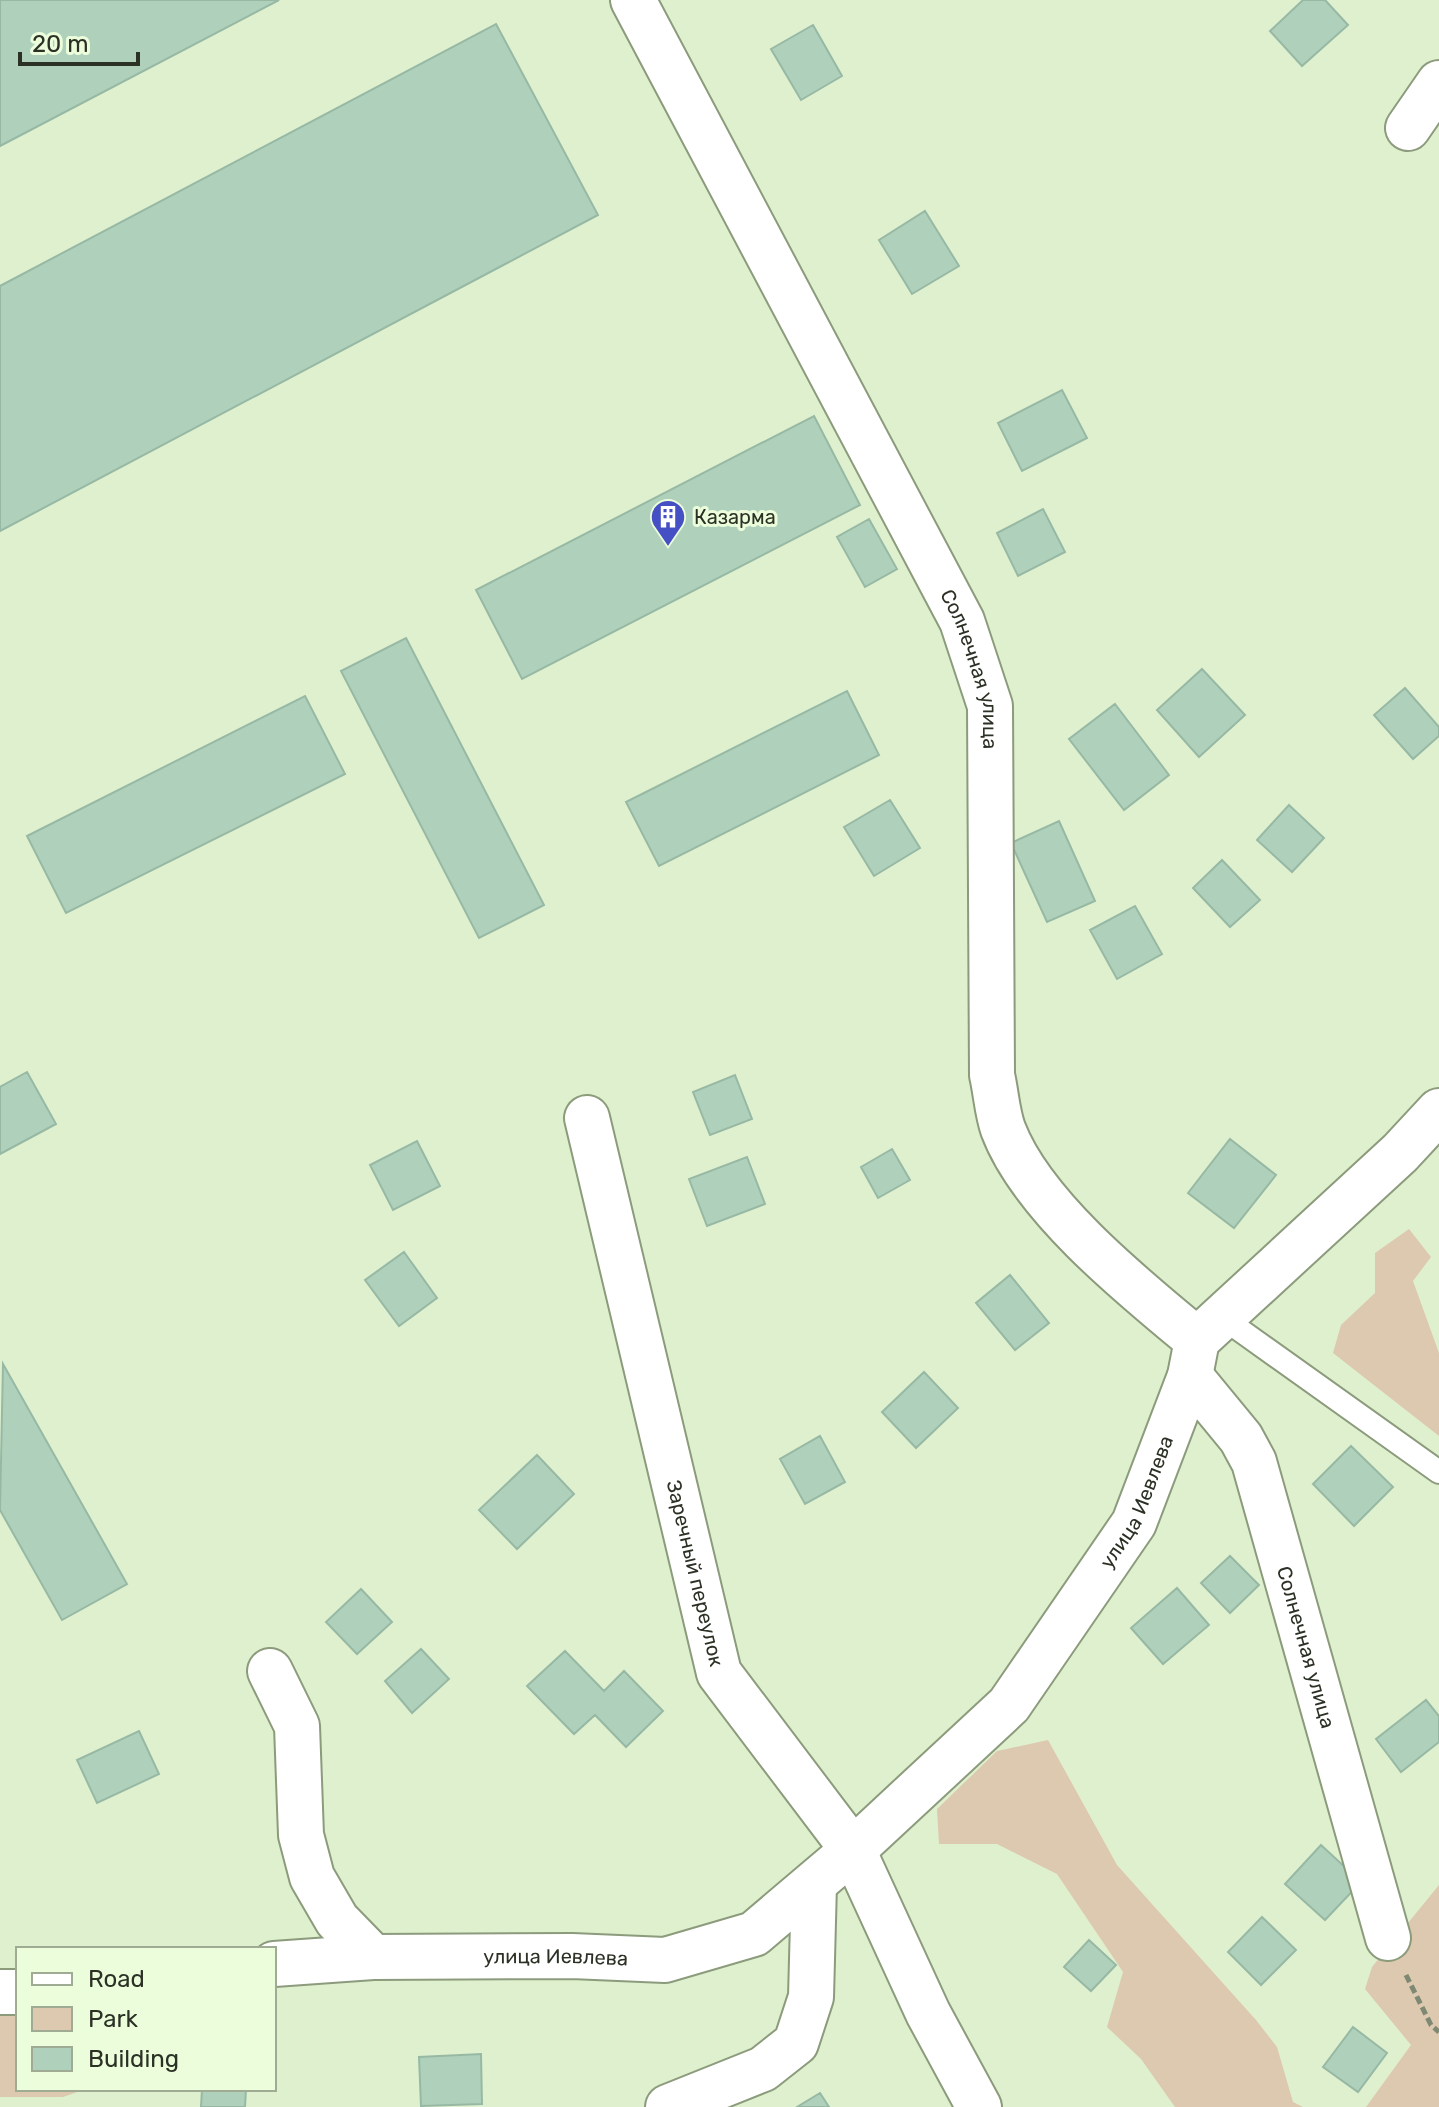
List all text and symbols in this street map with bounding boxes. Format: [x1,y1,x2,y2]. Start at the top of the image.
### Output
scale bar [20,16,138,66]
text: 20 m [32,30,89,58]
building icon: Казарма [649,498,687,548]
place label: Казарма [694,505,776,529]
street label: Солнечная улица [935,585,1002,749]
street label: улица Иевлева [1095,1432,1178,1573]
street label: Заречный переулок [662,1478,729,1669]
street label: Солнечная улица [1272,1563,1340,1731]
street label: улица Иевлева [483,1944,629,1970]
legend [16,1947,276,2091]
text: Road [88,1965,145,1993]
text: Park [88,2005,139,2033]
text: Building [88,2045,179,2073]

